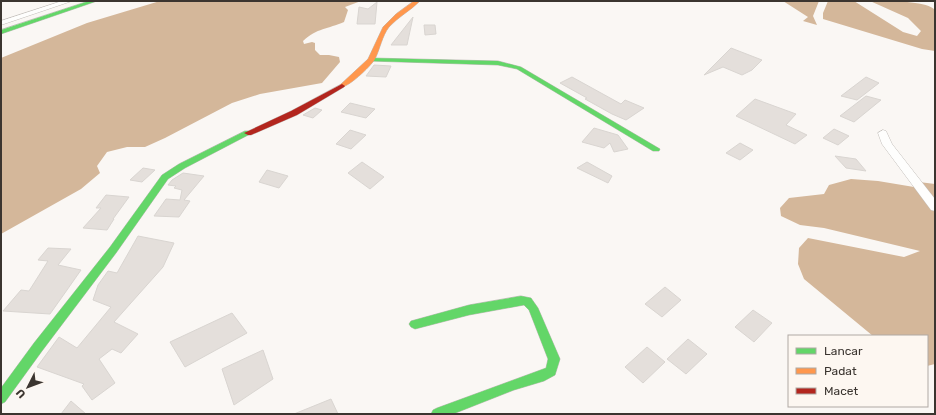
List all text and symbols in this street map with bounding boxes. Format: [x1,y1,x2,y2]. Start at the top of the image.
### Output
legend [788,335,928,407]
text: Lancar [824,344,863,358]
text: Padat [824,364,857,378]
north arrow [8,367,48,407]
text: Macet [824,384,858,398]
text: U [13,386,28,401]

